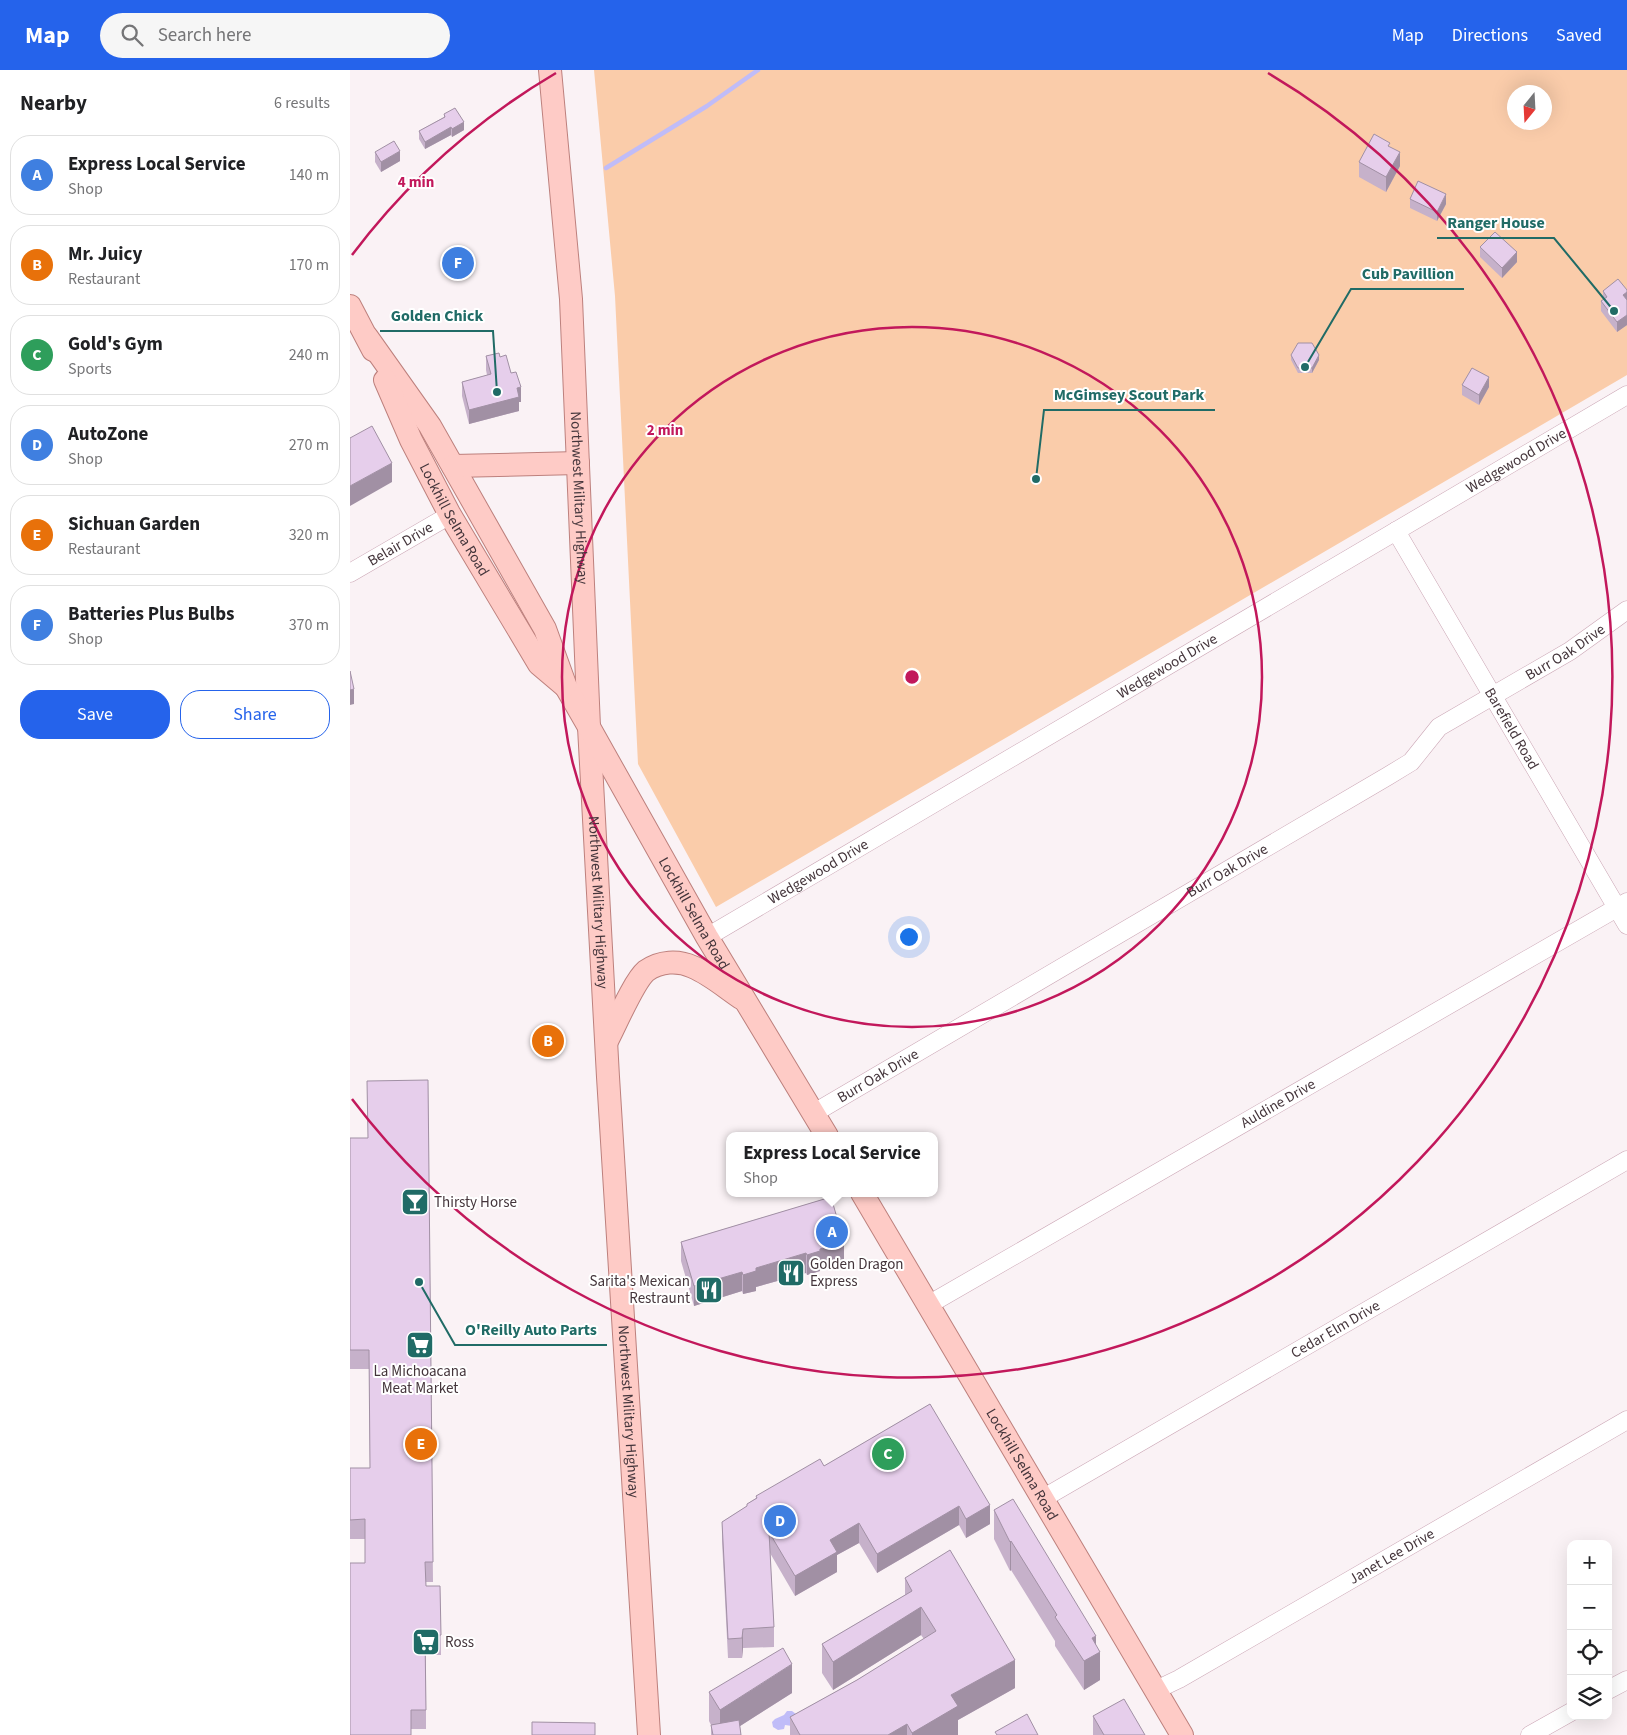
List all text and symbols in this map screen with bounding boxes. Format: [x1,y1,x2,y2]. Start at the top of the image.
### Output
search box [100,13,450,58]
text: Map [25,18,70,53]
icon: search [118,21,146,49]
text: Search here [158,22,251,49]
text: Map [1392,23,1424,48]
text: Directions [1452,23,1528,48]
text: Saved [1556,23,1602,48]
north arrow [1507,85,1552,130]
text: Nearby [20,88,87,118]
text: 6 results [274,92,330,114]
text: Express Local Service [68,151,246,178]
text: A [32,164,42,186]
text: 140 m [289,164,329,186]
text: 4 min [398,172,434,193]
text: Shop [68,178,103,200]
callout: Ranger House [1437,207,1554,238]
text: Ranger House [1447,212,1545,234]
text: Mr. Juicy [68,241,142,268]
pin: F [442,244,474,282]
text: B [32,254,42,276]
text: 170 m [289,254,329,276]
callout: Cub Pavillion [1351,258,1464,289]
text: Cub Pavillion [1362,263,1454,285]
text: Restaurant [68,268,141,290]
callout: Golden Chick [380,300,493,331]
text: Golden Chick [391,305,484,327]
text: Gold's Gym [68,331,163,358]
text: C [32,344,42,366]
text: 240 m [289,344,329,366]
text: Sports [68,358,112,380]
callout: McGimsey Scout Park [1044,379,1215,410]
text: McGimsey Scout Park [1054,384,1205,406]
street label: Northwest Military Highway [565,411,593,585]
text: 2 min [647,420,683,441]
text: AutoZone [68,421,148,448]
street label: Wedgewood Drive [1462,423,1570,498]
text: D [32,434,42,456]
text: 270 m [289,434,329,456]
text: Shop [68,448,103,470]
street label: Lockhill Selma Road [414,459,495,580]
text: Sichuan Garden [68,511,200,538]
street label: Belair Drive [364,517,437,571]
text: E [33,524,41,546]
text: 320 m [289,524,329,546]
text: Restaurant [68,538,141,560]
text: Batteries Plus Bulbs [68,601,234,628]
text: F [33,614,41,636]
text: 370 m [289,614,329,636]
street label: Burr Oak Drive [1521,619,1609,685]
text: Shop [68,628,103,650]
street label: Wedgewood Drive [1113,628,1221,704]
centre of rings [903,668,921,686]
street label: Barefield Road [1480,684,1544,773]
button: Save [20,690,170,739]
button: Share [180,690,330,739]
street label: Northwest Military Highway [583,815,614,989]
street label: Wedgewood Drive [764,834,872,909]
street label: Burr Oak Drive [1183,838,1272,903]
street label: Lockhill Selma Road [654,853,735,973]
your location [896,924,922,950]
pin: B [532,1022,564,1060]
street label: Burr Oak Drive [833,1043,922,1108]
street label: Auldine Drive [1237,1073,1319,1133]
popup [726,1132,938,1197]
text: Express Local Service [743,1140,921,1167]
text: Shop [743,1167,778,1189]
bar icon: Thirsty Horse [400,1187,430,1217]
place label: Thirsty Horse [434,1192,517,1213]
pin: A [816,1213,848,1251]
place label: Golden Dragon Express [810,1254,904,1292]
restaurant icon: Golden Dragon Express [776,1258,806,1288]
place label: Sarita's Mexican Restraunt [589,1271,690,1309]
restaurant icon: Sarita's Mexican Restraunt [694,1275,724,1305]
street label: Cedar Elm Drive [1287,1295,1384,1363]
callout: O'Reilly Auto Parts [455,1314,607,1345]
text: O'Reilly Auto Parts [465,1319,597,1341]
street label: Northwest Military Highway [613,1324,645,1499]
supermarket icon: La Michoacana Meat Market [405,1330,435,1360]
place label: La Michoacana Meat Market [374,1361,466,1399]
street label: Lockhill Selma Road [981,1404,1063,1524]
pin: E [405,1425,437,1463]
pin: C [872,1435,904,1473]
pin: D [764,1502,796,1540]
street label: Janet Lee Drive [1345,1523,1438,1589]
map controls [1567,1540,1612,1720]
button: + [1567,1540,1612,1585]
button: − [1567,1585,1612,1630]
supermarket icon: Ross [411,1627,441,1657]
button: locate [1567,1630,1612,1675]
place label: Ross [445,1632,474,1653]
button: layers [1567,1675,1612,1720]

